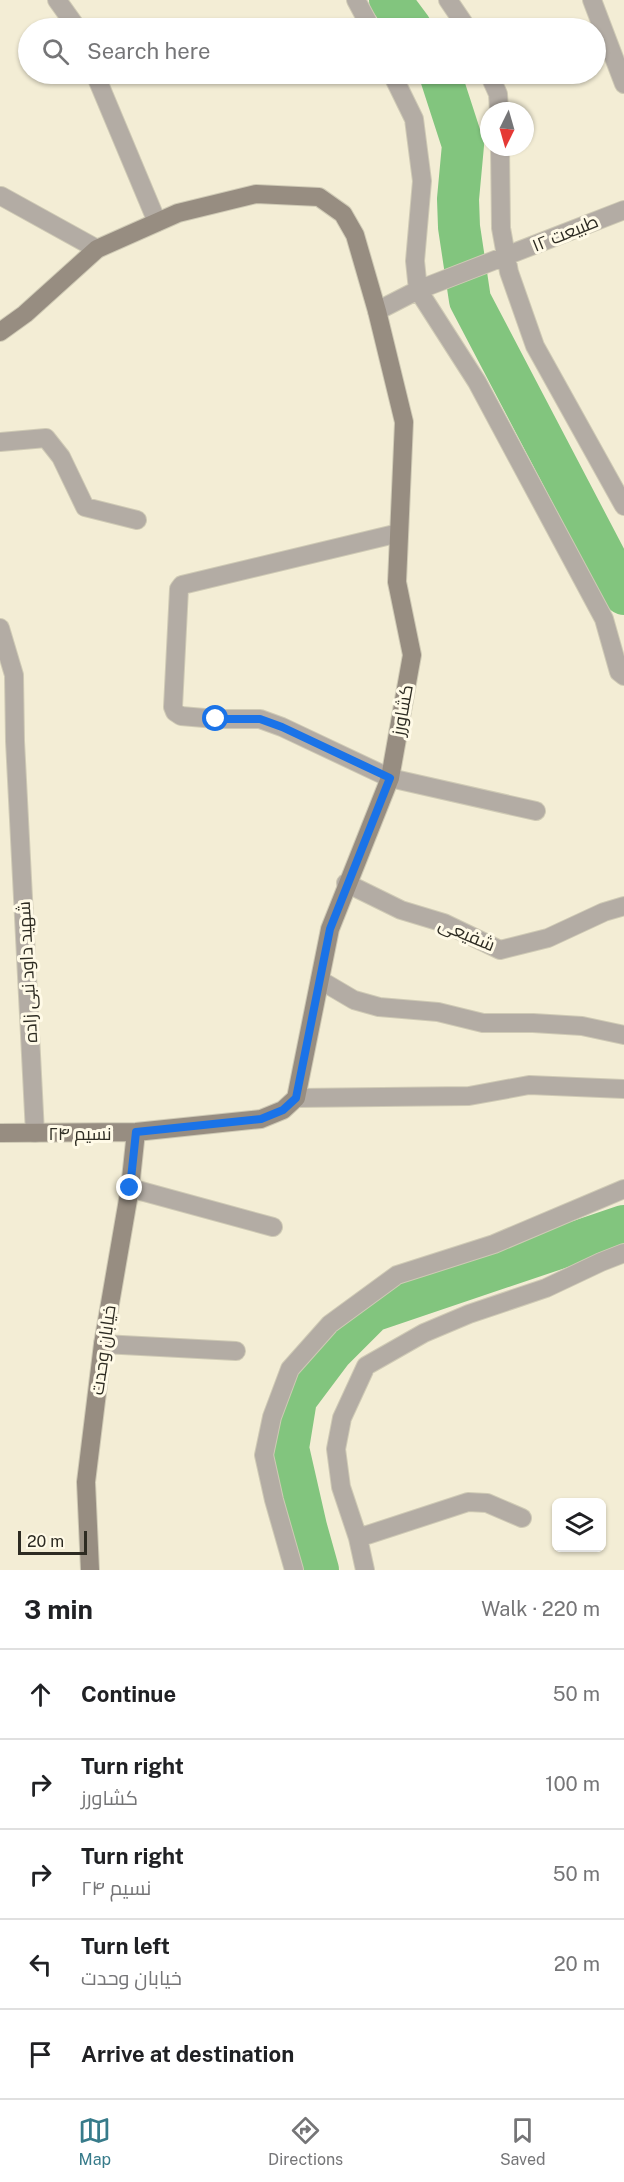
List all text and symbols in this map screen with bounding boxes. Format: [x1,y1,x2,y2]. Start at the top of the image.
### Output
search box [18,18,606,84]
icon: search [39,35,72,68]
text: Search here [87,38,211,64]
north arrow [480,102,534,156]
street label: طبیعت ۱۲ [529,210,601,256]
street label: کشاورز [387,683,418,738]
route start [202,705,228,731]
street label: شهید داود نبی زاده [13,901,42,1043]
street label: شفیعی [435,913,498,956]
street label: نسیم ۲۴ [48,1123,112,1146]
route end [116,1174,142,1200]
street label: خیابان وحدت [86,1304,121,1397]
map controls [552,1498,606,1552]
button: layers [552,1498,606,1552]
scale bar [18,1528,87,1556]
text: 20 m [27,1532,64,1551]
text: 3 min [24,1594,93,1625]
text: Walk · 220 m [481,1597,600,1621]
icon: ahead [24,1678,57,1711]
text: Continue [81,1681,176,1707]
text: 50 m [553,1682,600,1706]
text: Turn right [81,1753,184,1779]
icon: right [24,1768,57,1801]
text: 100 m [545,1772,600,1796]
text: کشاورز [81,1786,138,1810]
text: Turn right [81,1843,184,1869]
icon: right [24,1858,57,1891]
text: 50 m [553,1862,600,1886]
text: نسیم ۲۴ [81,1876,151,1900]
text: Turn left [81,1933,170,1959]
icon: left [24,1948,57,1981]
text: 20 m [554,1952,600,1976]
text: خیابان وحدت [81,1966,182,1990]
icon: arrive [24,2038,57,2071]
text: Arrive at destination [81,2041,294,2067]
tab: Map [78,2114,111,2169]
tab: Directions [268,2114,343,2169]
tab: Saved [500,2114,546,2169]

